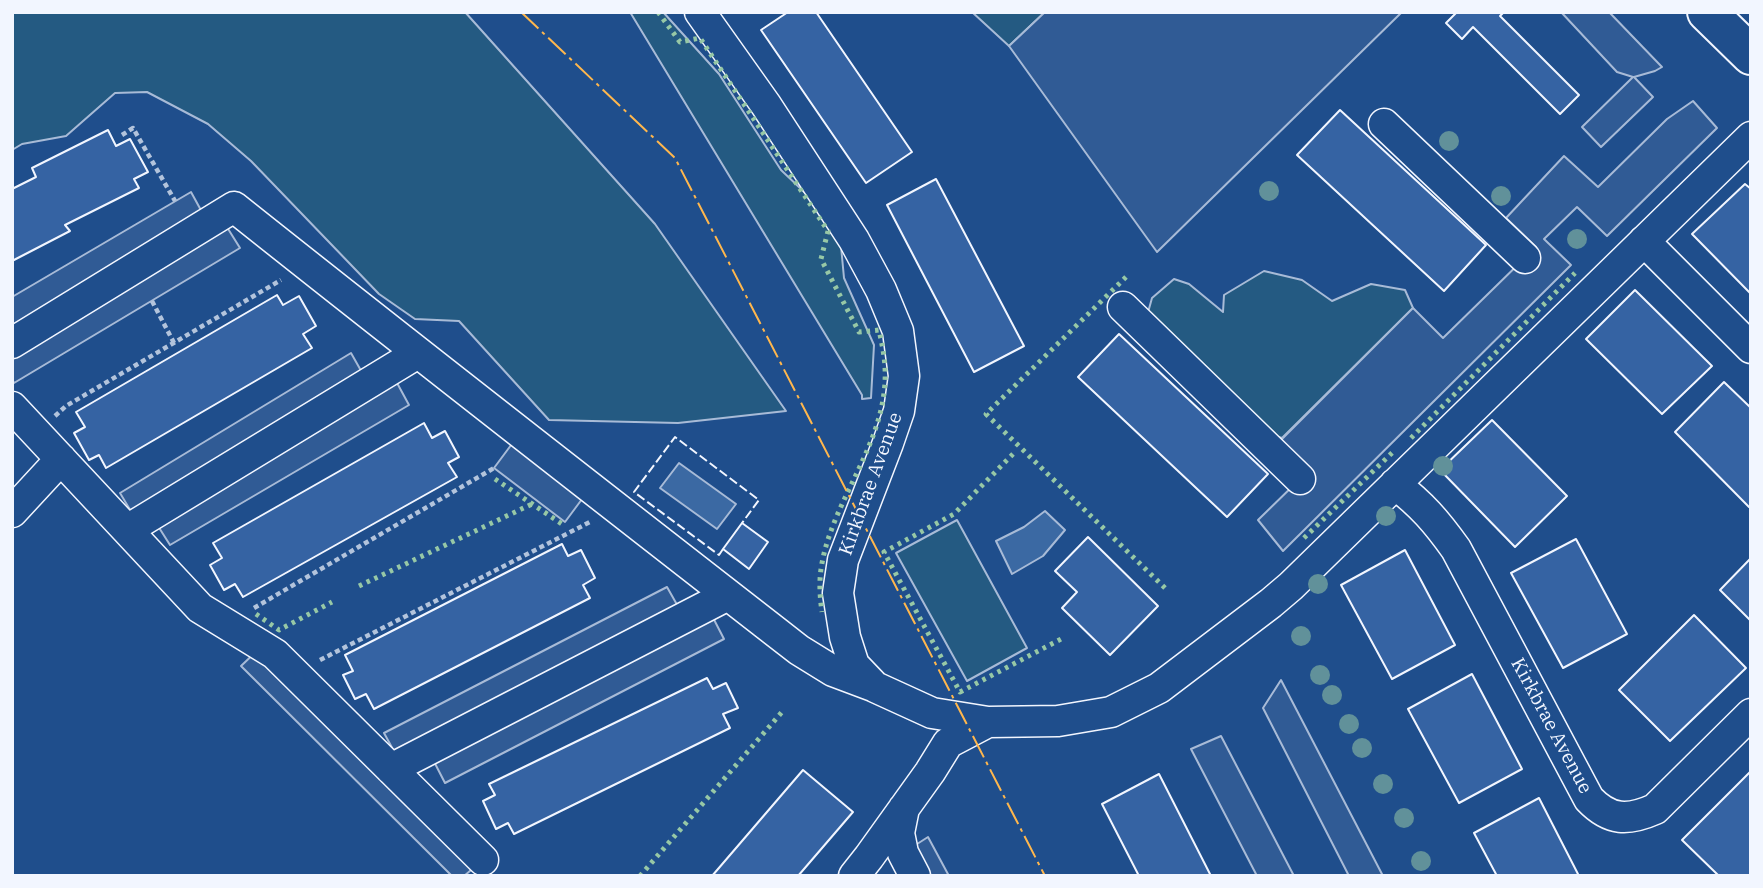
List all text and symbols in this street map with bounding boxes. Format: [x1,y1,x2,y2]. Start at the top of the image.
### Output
street label: Kirkbrae Avenue [835,409,907,559]
street label: Kirkbrae Avenue [1506,654,1596,798]

